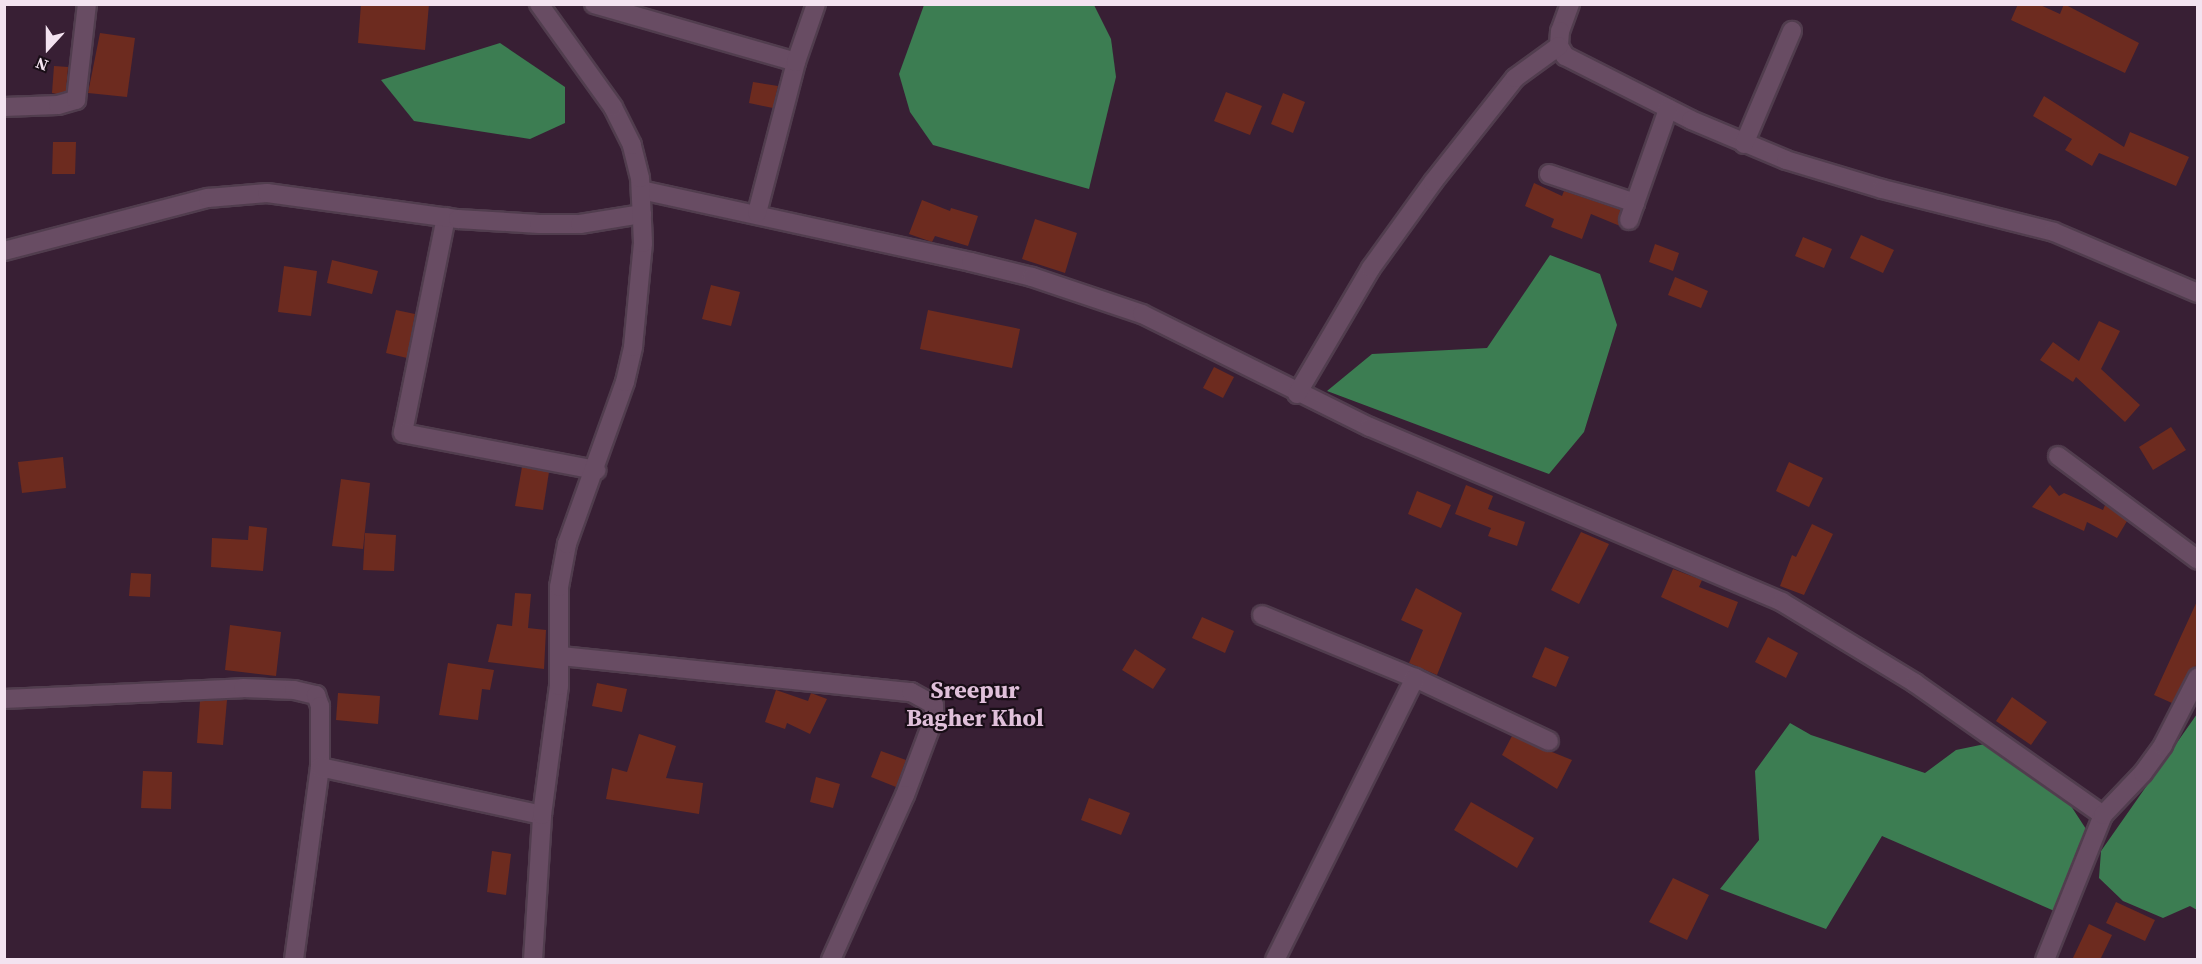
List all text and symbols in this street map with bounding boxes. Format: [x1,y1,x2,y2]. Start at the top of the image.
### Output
north arrow [18,18,78,78]
text: N [32,52,51,77]
district label: Sreepur Bagher Khol [906,676,1044,732]

